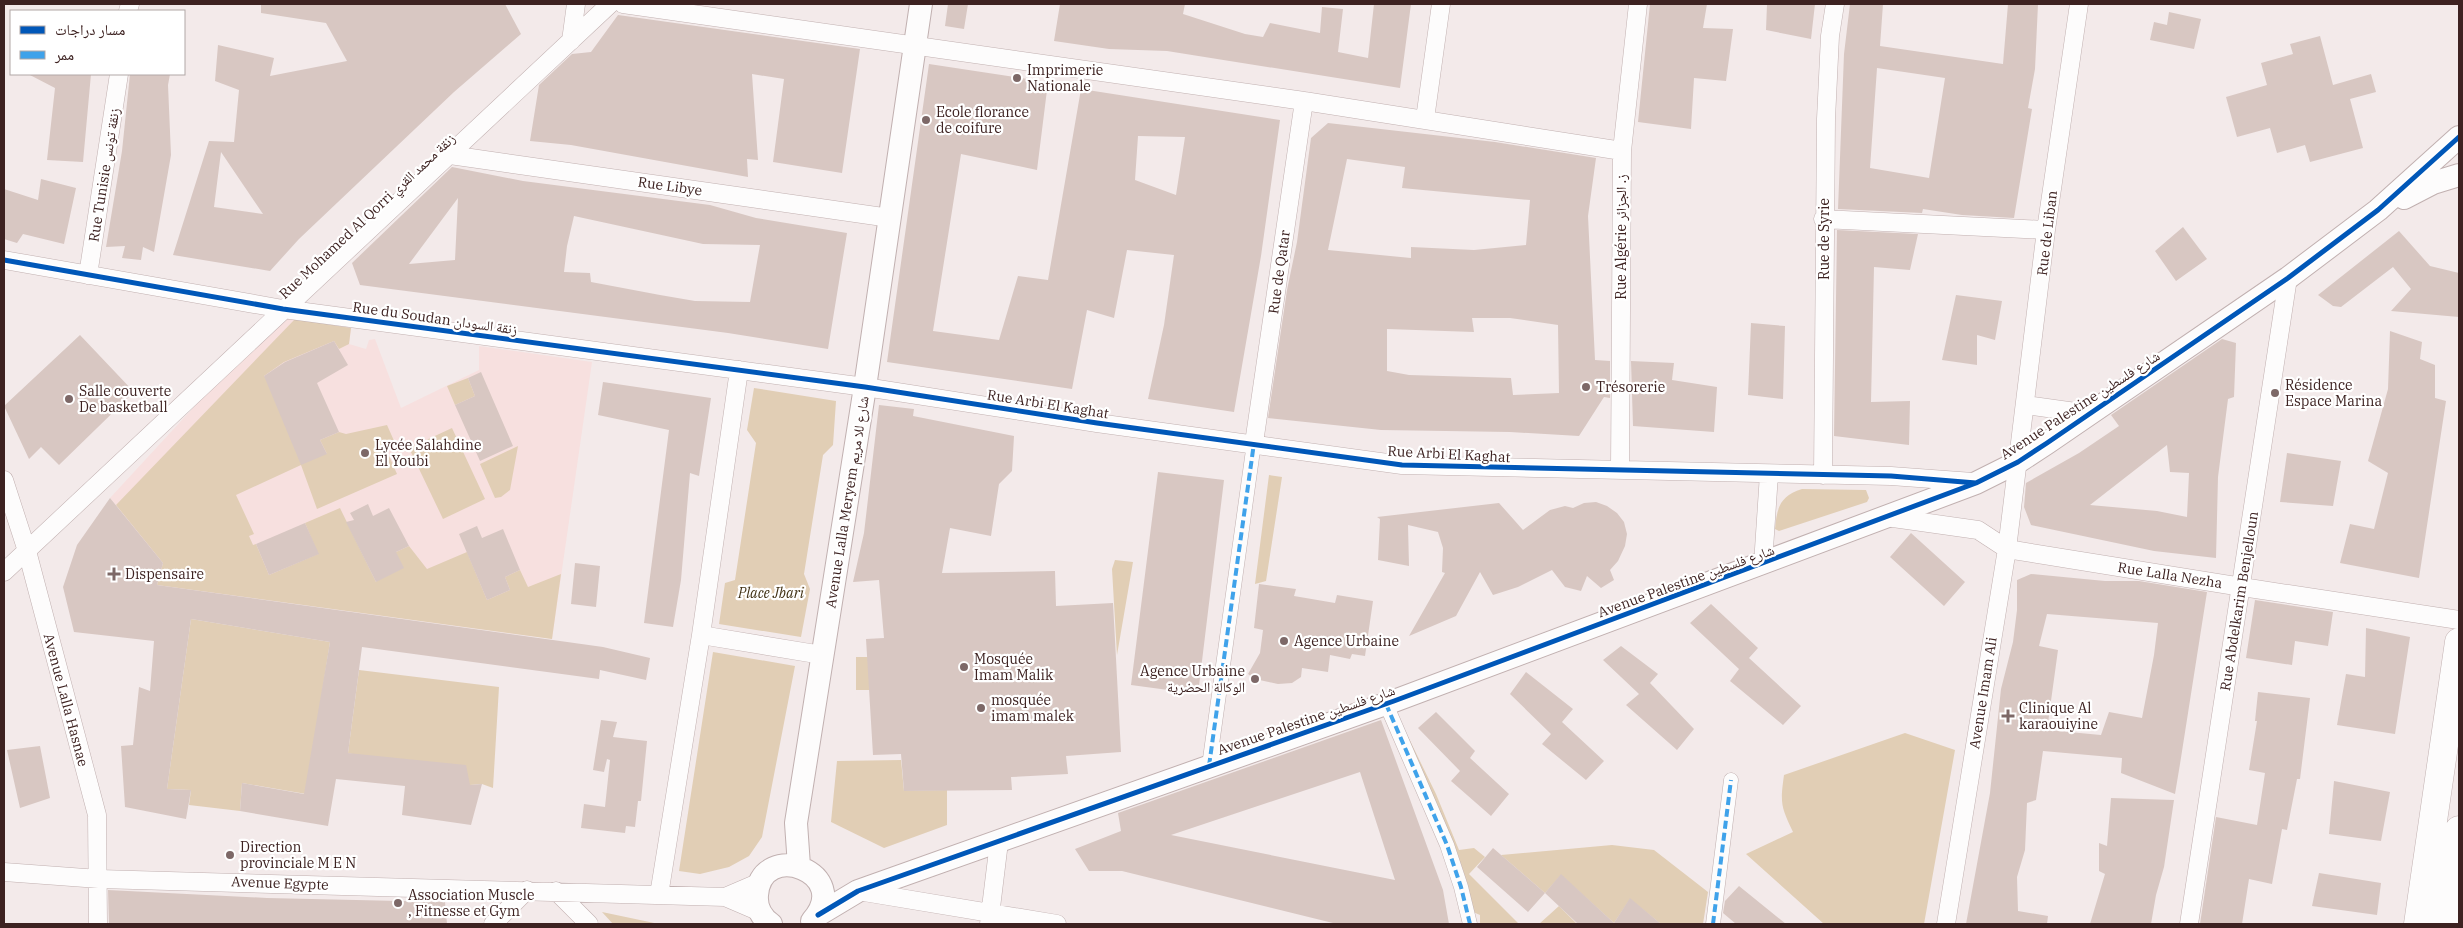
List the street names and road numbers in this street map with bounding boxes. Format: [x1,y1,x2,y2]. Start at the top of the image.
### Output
street label: Rue Tunisie زنقة تونس [85,107,123,243]
street label: Rue Mohamed Al Qorri زنقة محمد القري [275,129,461,304]
street label: Rue Libye [637,173,703,199]
street label: Rue Algérie ز. الجزائر [1612,174,1630,300]
street label: Rue de Liban [2033,189,2061,277]
street label: Rue de Syrie [1815,198,1833,280]
street label: Rue de Qatar [1264,228,1294,315]
street label: Rue du Soudan زنقة السودان [352,298,518,338]
street label: Avenue Palestine شارع فلسطين [1997,347,2164,464]
street label: Rue Arbi El Kaghat [986,385,1110,423]
street label: Avenue Lalla Meryem شارع للا مريم [821,395,874,609]
street label: Rue Arbi El Kaghat [1387,442,1511,466]
street label: Rue Abdelkarim Benjelloun [2216,510,2262,692]
street label: Avenue Palestine شارع فلسطين [1595,541,1777,622]
street label: Rue Lalla Nezha [2116,558,2224,592]
street label: Avenue Lalla Hasnae [40,631,92,769]
street label: Avenue Imam Ali [1965,636,2001,750]
street label: Avenue Palestine شارع فلسطين [1215,681,1397,760]
street label: Avenue Egypte [231,872,329,894]

